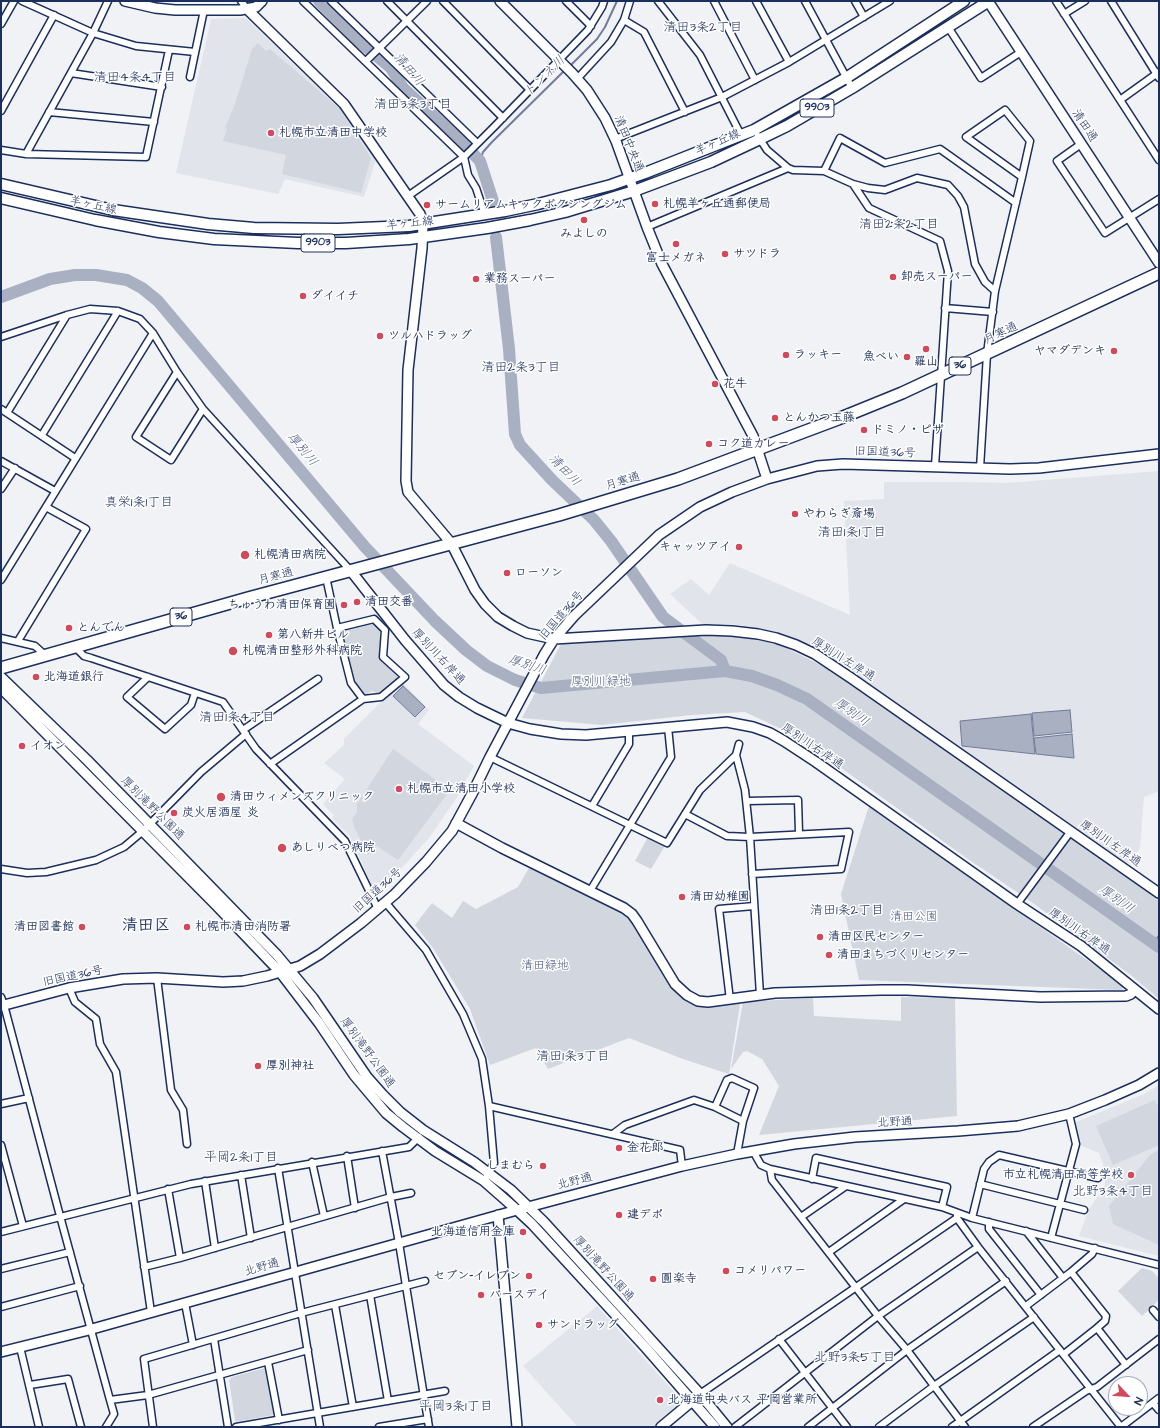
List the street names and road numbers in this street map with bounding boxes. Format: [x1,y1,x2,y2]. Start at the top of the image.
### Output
road number: 9903 [800,99,834,117]
street label: 清田通 [1068,107,1100,145]
street label: 清田中央通 [610,113,646,175]
street label: 羊ヶ丘線 [693,127,743,159]
street label: 羊ヶ丘線 [68,194,118,218]
street label: 羊ヶ丘線 [385,214,435,234]
road number: 9903 [301,234,335,252]
street label: 月寒通 [982,320,1020,348]
road number: 36 [949,357,971,375]
street label: 旧国道36号 [854,445,916,461]
street label: 月寒通 [604,470,642,494]
street label: 月寒通 [257,565,295,589]
street label: 旧国道36号 [536,588,588,644]
road number: 36 [170,608,192,626]
street label: 厚別川右岸通 [408,626,468,688]
street label: 厚別川左岸通 [809,635,877,685]
street label: 厚別川右岸通 [778,721,846,773]
street label: 厚別滝野公園通 [117,774,187,844]
street label: 厚別川左岸通 [1076,817,1144,871]
street label: 旧国道36号 [350,865,406,917]
street label: 厚別川右岸通 [1045,905,1113,959]
street label: 旧国道36号 [41,964,105,990]
street label: 厚別滝野公園通 [336,1015,398,1091]
street label: 北野通 [877,1115,913,1131]
street label: 北野通 [556,1170,594,1194]
street label: 厚別滝野公園通 [570,1233,636,1305]
street label: 北野通 [243,1256,281,1280]

